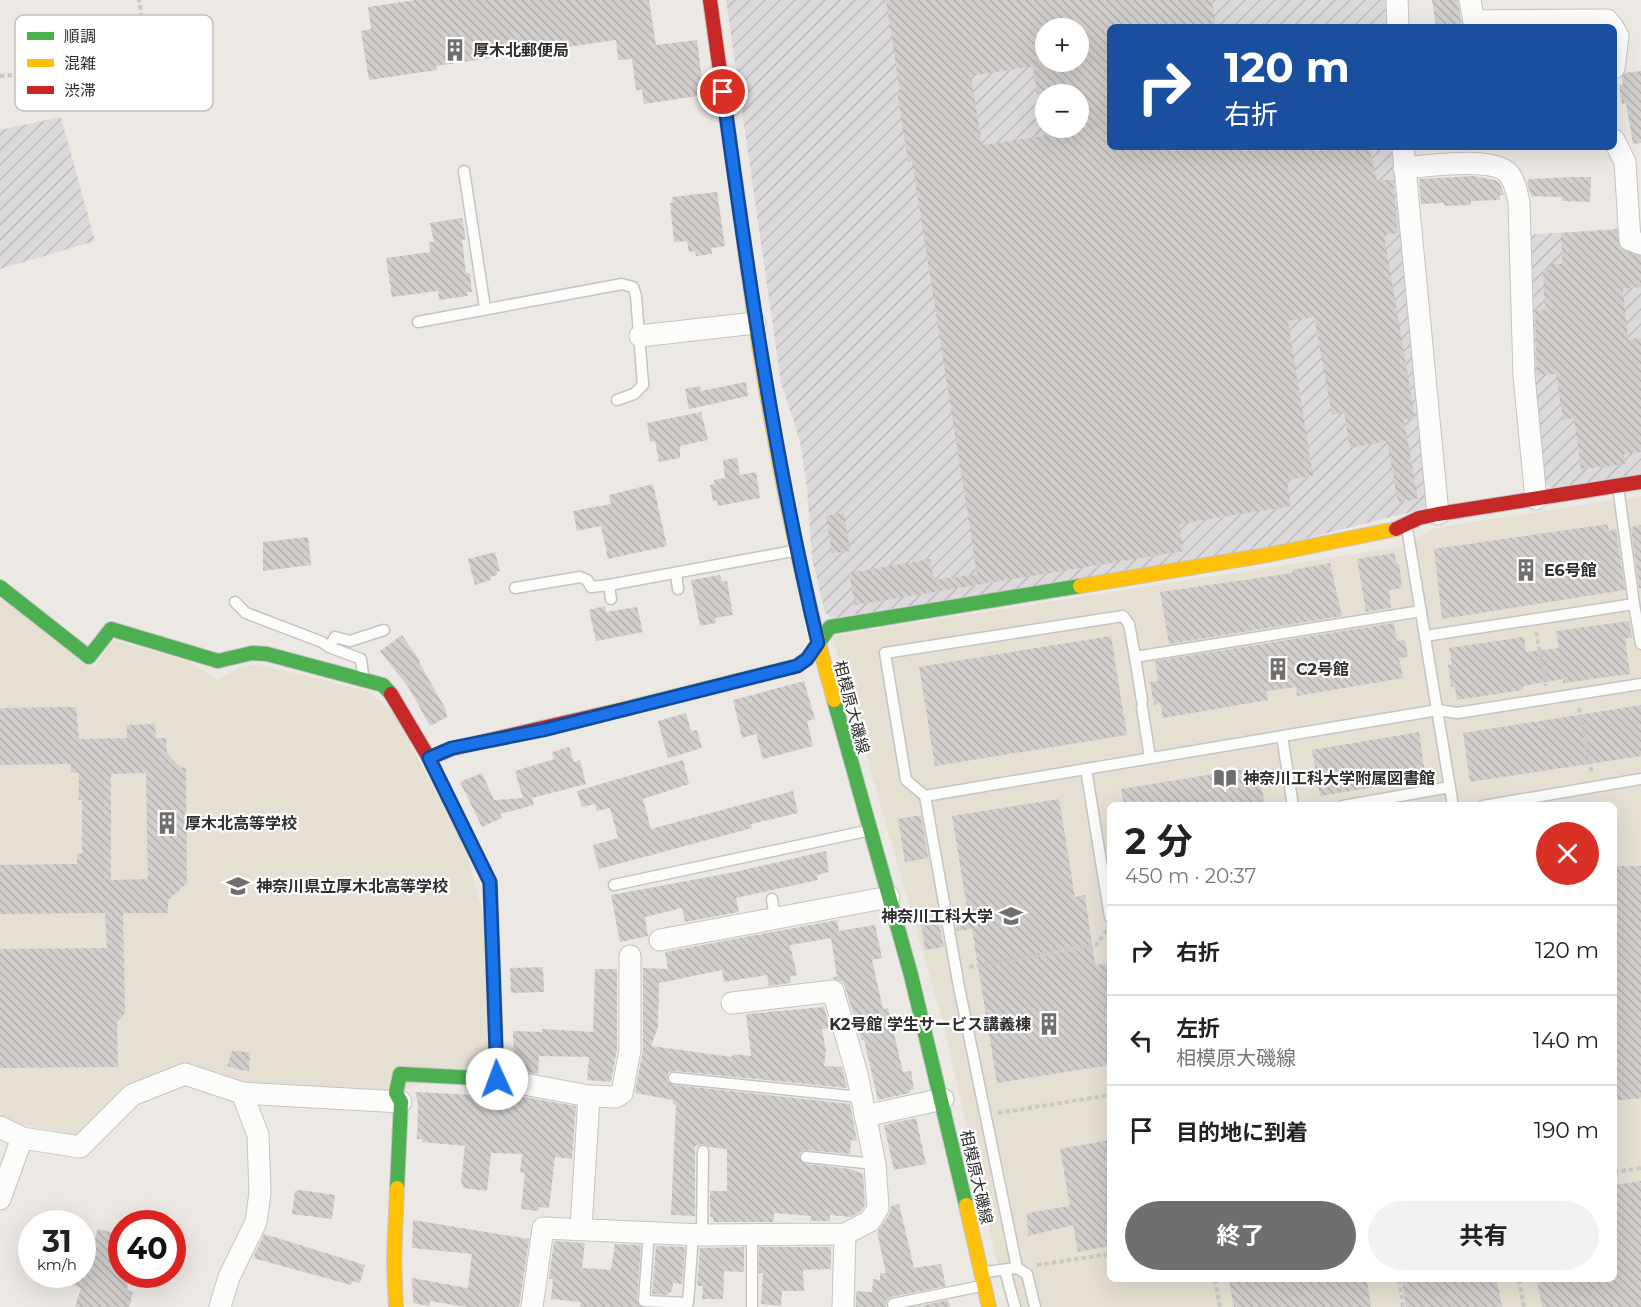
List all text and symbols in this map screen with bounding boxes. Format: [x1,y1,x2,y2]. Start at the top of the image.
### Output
legend [15,15,213,111]
map controls [1035,18,1089,138]
button: + [1035,18,1089,72]
text: 順調 [64,27,96,46]
building icon: 厚木北郵便局 [442,37,468,63]
place label: 厚木北郵便局 [473,41,569,60]
text: 120 m [1224,41,1350,93]
icon: right [1125,48,1203,126]
text: 混雑 [64,54,96,73]
pin [697,66,748,117]
icon: arrive [706,75,739,108]
text: 渋滞 [64,81,96,100]
button: − [1035,84,1089,138]
text: 右折 [1224,98,1278,131]
building icon: E6号館 [1513,557,1539,583]
place label: E6号館 [1544,561,1597,580]
building icon: C2号館 [1265,656,1291,682]
street label: 相模原大磯線 [830,658,873,756]
place label: C2号館 [1296,660,1349,679]
library icon: 神奈川工科大学附属図書館 [1212,765,1238,791]
place label: 神奈川工科大学附属図書館 [1243,769,1435,788]
building icon: 厚木北高等学校 [154,810,180,836]
place label: 厚木北高等学校 [185,814,297,833]
text: 2 分 [1125,819,1192,863]
button: close [1536,822,1599,885]
text: 450 m · 20:37 [1125,864,1256,888]
school or university icon: 神奈川県立厚木北高等学校 [225,873,251,899]
place label: 神奈川県立厚木北高等学校 [256,877,448,896]
school or university icon: 神奈川工科大学 [998,903,1024,929]
place label: 神奈川工科大学 [881,907,993,926]
icon: right [1125,934,1158,967]
text: 120 m [1535,937,1599,964]
text: 右折 [1176,939,1220,966]
building icon: K2号館 学生サービス講義棟 [1036,1011,1062,1037]
place label: K2号館 学生サービス講義棟 [829,1015,1031,1034]
text: 左折 [1176,1015,1220,1042]
icon: left [1125,1024,1158,1057]
text: 140 m [1533,1027,1599,1054]
text: 相模原大磯線 [1176,1046,1296,1070]
position arrow [465,1047,529,1111]
icon: arrive [1125,1114,1158,1147]
text: 190 m [1534,1117,1599,1144]
text: 目的地に到着 [1176,1119,1308,1146]
street label: 相模原大磯線 [956,1128,997,1226]
button: 終了 [1125,1201,1356,1270]
button: 共有 [1368,1201,1599,1270]
speed limit sign: 40 [108,1210,186,1288]
text: 31 [42,1223,72,1260]
text: km/h [37,1255,77,1274]

